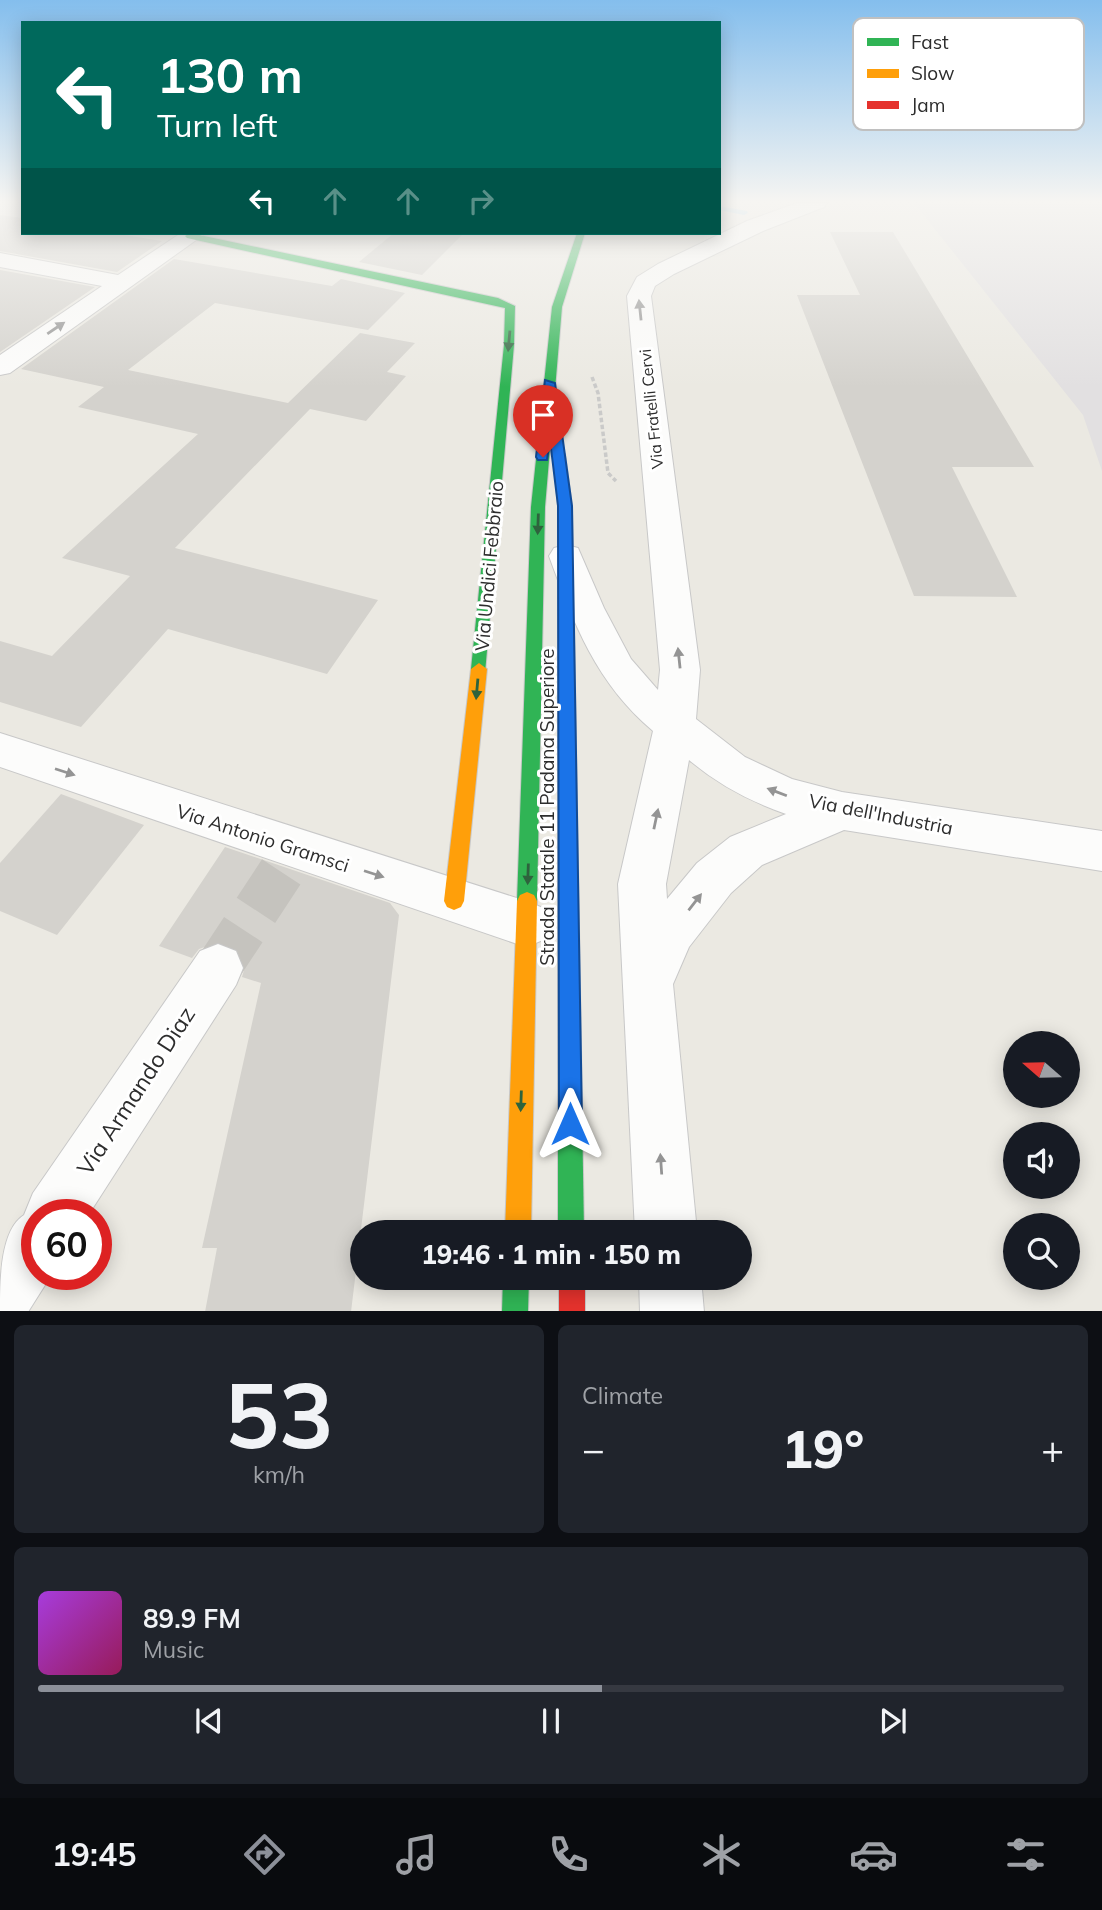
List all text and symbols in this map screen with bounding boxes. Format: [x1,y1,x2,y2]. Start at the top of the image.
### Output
legend [853,18,1084,130]
text: Fast [911,30,949,54]
text: 130 m [157,44,303,105]
icon: left [42,49,133,140]
text: Slow [911,61,955,85]
text: Jam [911,93,945,117]
text: Turn left [157,105,277,145]
icon: left [243,182,281,220]
icon: ahead [316,182,354,220]
icon: ahead [389,182,427,220]
icon: right [462,182,500,220]
one-way arrow [635,299,646,321]
one-way arrow [47,321,65,335]
one-way arrow [503,330,514,352]
street label: Via Fratelli Cervi [635,348,667,470]
pin [513,385,573,457]
icon: arrive [524,396,562,434]
street label: Via Undici Febbraio [470,480,508,652]
one-way arrow [532,513,543,535]
one-way arrow [673,647,684,669]
street label: Strada Statale 11 Padana Superiore [535,648,559,966]
one-way arrow [471,678,482,700]
one-way arrow [54,767,75,778]
one-way arrow [766,786,787,797]
street label: Via dell'Industria [807,788,955,840]
street label: Via Antonio Gramsci [174,799,352,877]
one-way arrow [650,808,661,830]
one-way arrow [522,863,533,885]
one-way arrow [363,869,384,880]
one-way arrow [687,893,702,911]
street label: Via Armando Diaz [70,1001,201,1181]
north arrow [1003,1031,1080,1108]
map controls [1003,1031,1080,1290]
position arrow [533,1087,607,1161]
one-way arrow [516,1090,527,1112]
button: sound [1003,1122,1080,1199]
one-way arrow [655,1153,666,1175]
speed limit sign: 60 [21,1199,112,1290]
button: search [1003,1213,1080,1290]
text: 19:46 · 1 min · 150 m [421,1238,681,1271]
text: 53 [224,1357,334,1471]
text: Climate [582,1381,663,1410]
text: 19° [782,1416,864,1481]
text: − [582,1425,605,1473]
text: + [1041,1425,1064,1473]
text: km/h [253,1460,305,1489]
text: 89.9 FM [143,1602,241,1635]
text: Music [143,1635,204,1664]
icon: previous [190,1702,228,1740]
icon: pause [532,1702,570,1740]
icon: next [874,1702,912,1740]
icon: directions [240,1830,289,1879]
icon: music [392,1830,441,1879]
icon: phone [544,1830,593,1879]
icon: climate [697,1830,746,1879]
icon: car [849,1830,898,1879]
icon: filters [1001,1830,1050,1879]
text: 19:45 [52,1834,136,1874]

